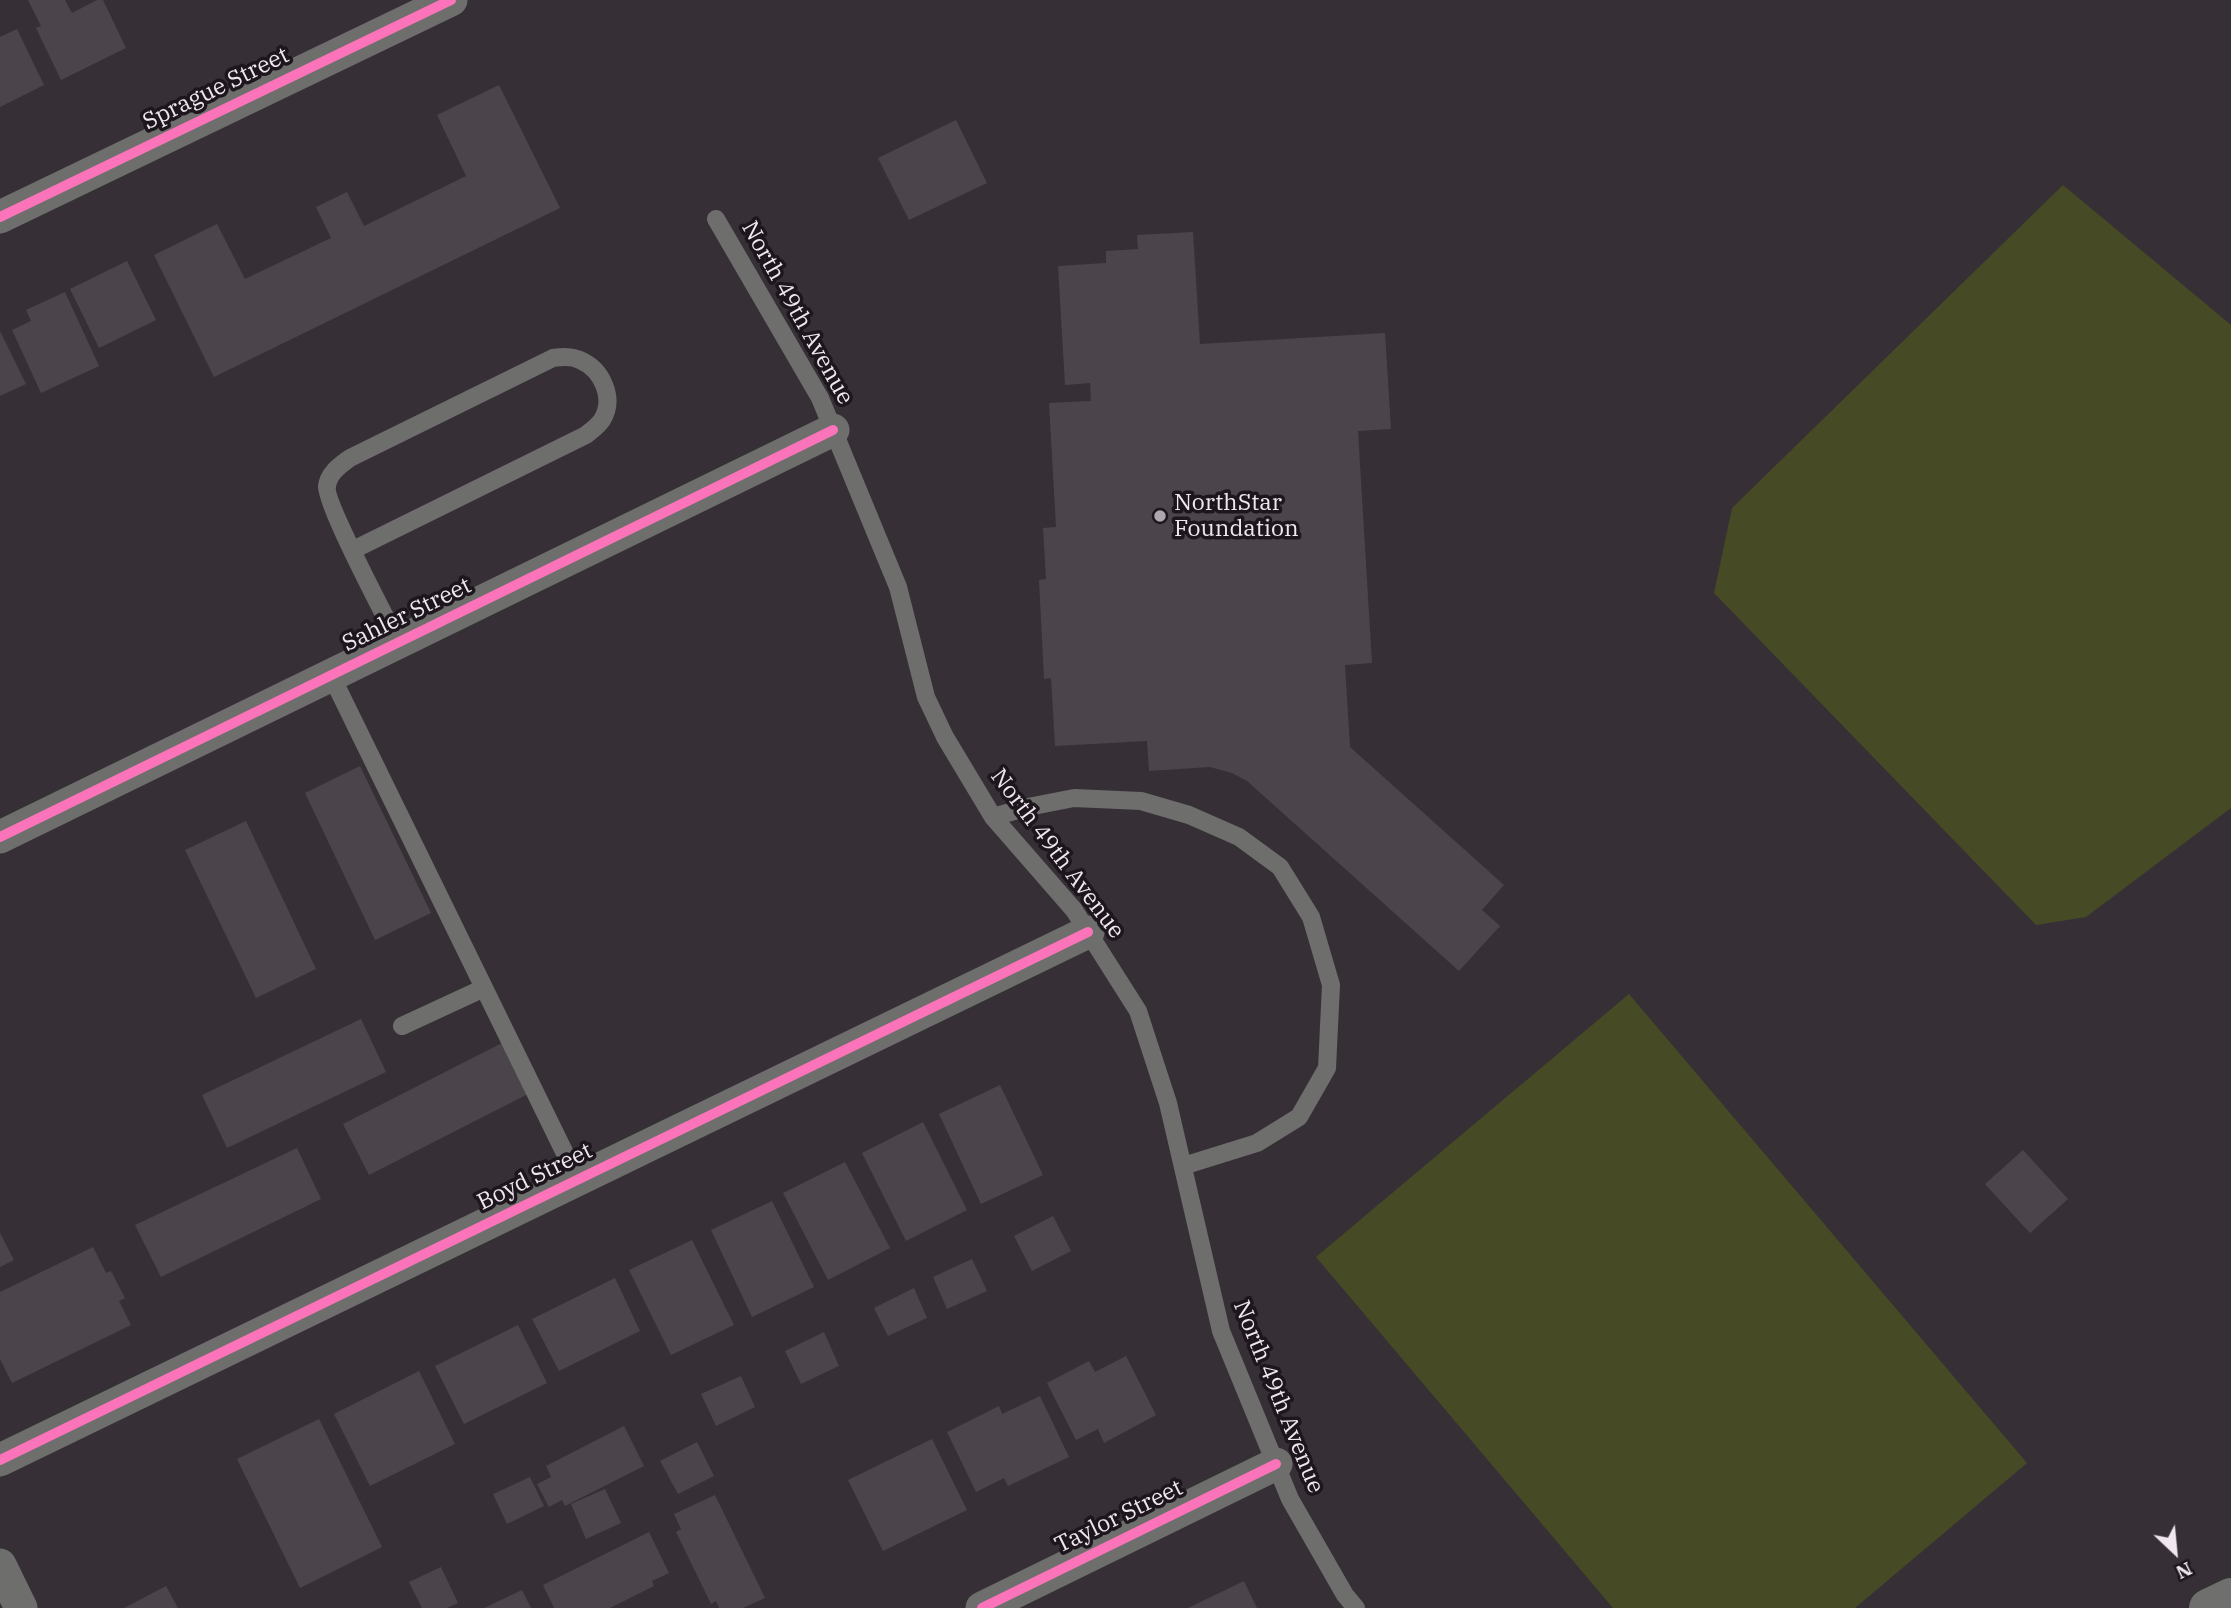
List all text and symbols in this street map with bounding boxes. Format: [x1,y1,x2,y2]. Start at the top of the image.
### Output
street label: Sprague Street [138,42,294,136]
street label: North 49th Avenue [735,217,859,409]
place label: NorthStar Foundation [1174,489,1299,543]
marker: NorthStar Foundation [1152,508,1168,524]
street label: Sahler Street [338,572,476,658]
street label: North 49th Avenue [984,764,1130,944]
street label: Boyd Street [473,1137,597,1217]
street label: North 49th Avenue [1227,1297,1329,1497]
street label: Taylor Street [1051,1474,1187,1560]
north arrow [2140,1517,2210,1587]
text: N [2172,1557,2196,1585]

